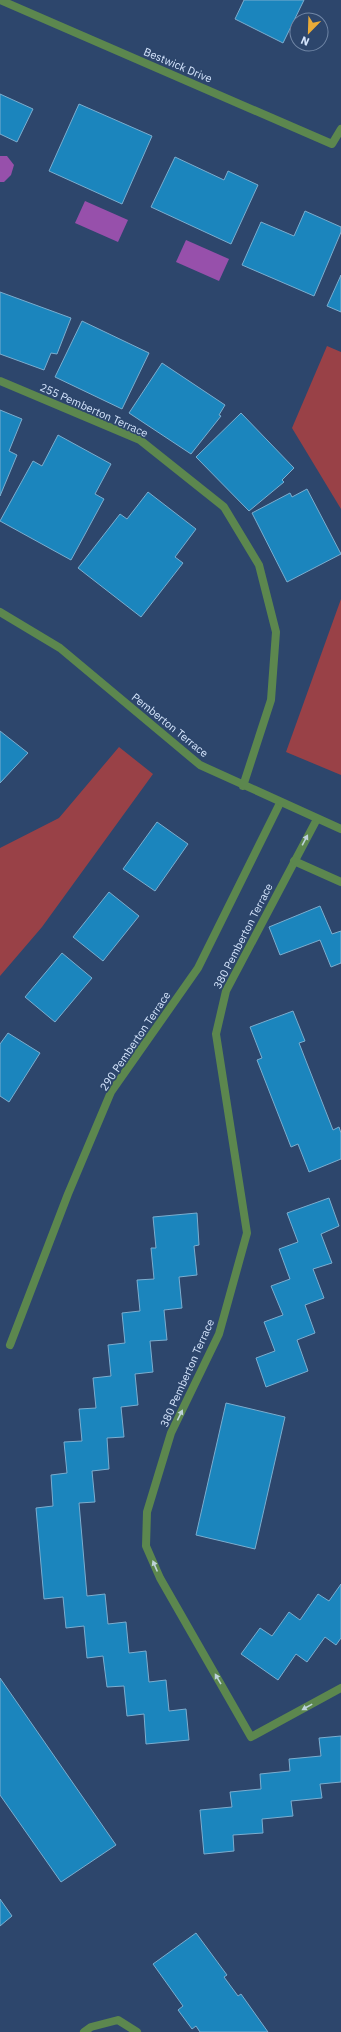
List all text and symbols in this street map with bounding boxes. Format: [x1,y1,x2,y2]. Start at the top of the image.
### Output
north arrow [289,12,329,52]
text: N [299,33,311,49]
street label: Bestwick Drive [142,44,214,86]
street label: 255 Pemberton Terrace [38,380,150,440]
street label: Pemberton Terrace [129,690,211,760]
one-way arrow [302,834,309,846]
street label: 380 Pemberton Terrace [210,881,276,991]
street label: 290 Pemberton Terrace [97,989,173,1093]
street label: 380 Pemberton Terrace [157,1317,217,1429]
one-way arrow [177,1410,183,1421]
one-way arrow [151,1559,157,1571]
one-way arrow [215,1673,221,1685]
one-way arrow [301,1703,313,1710]

